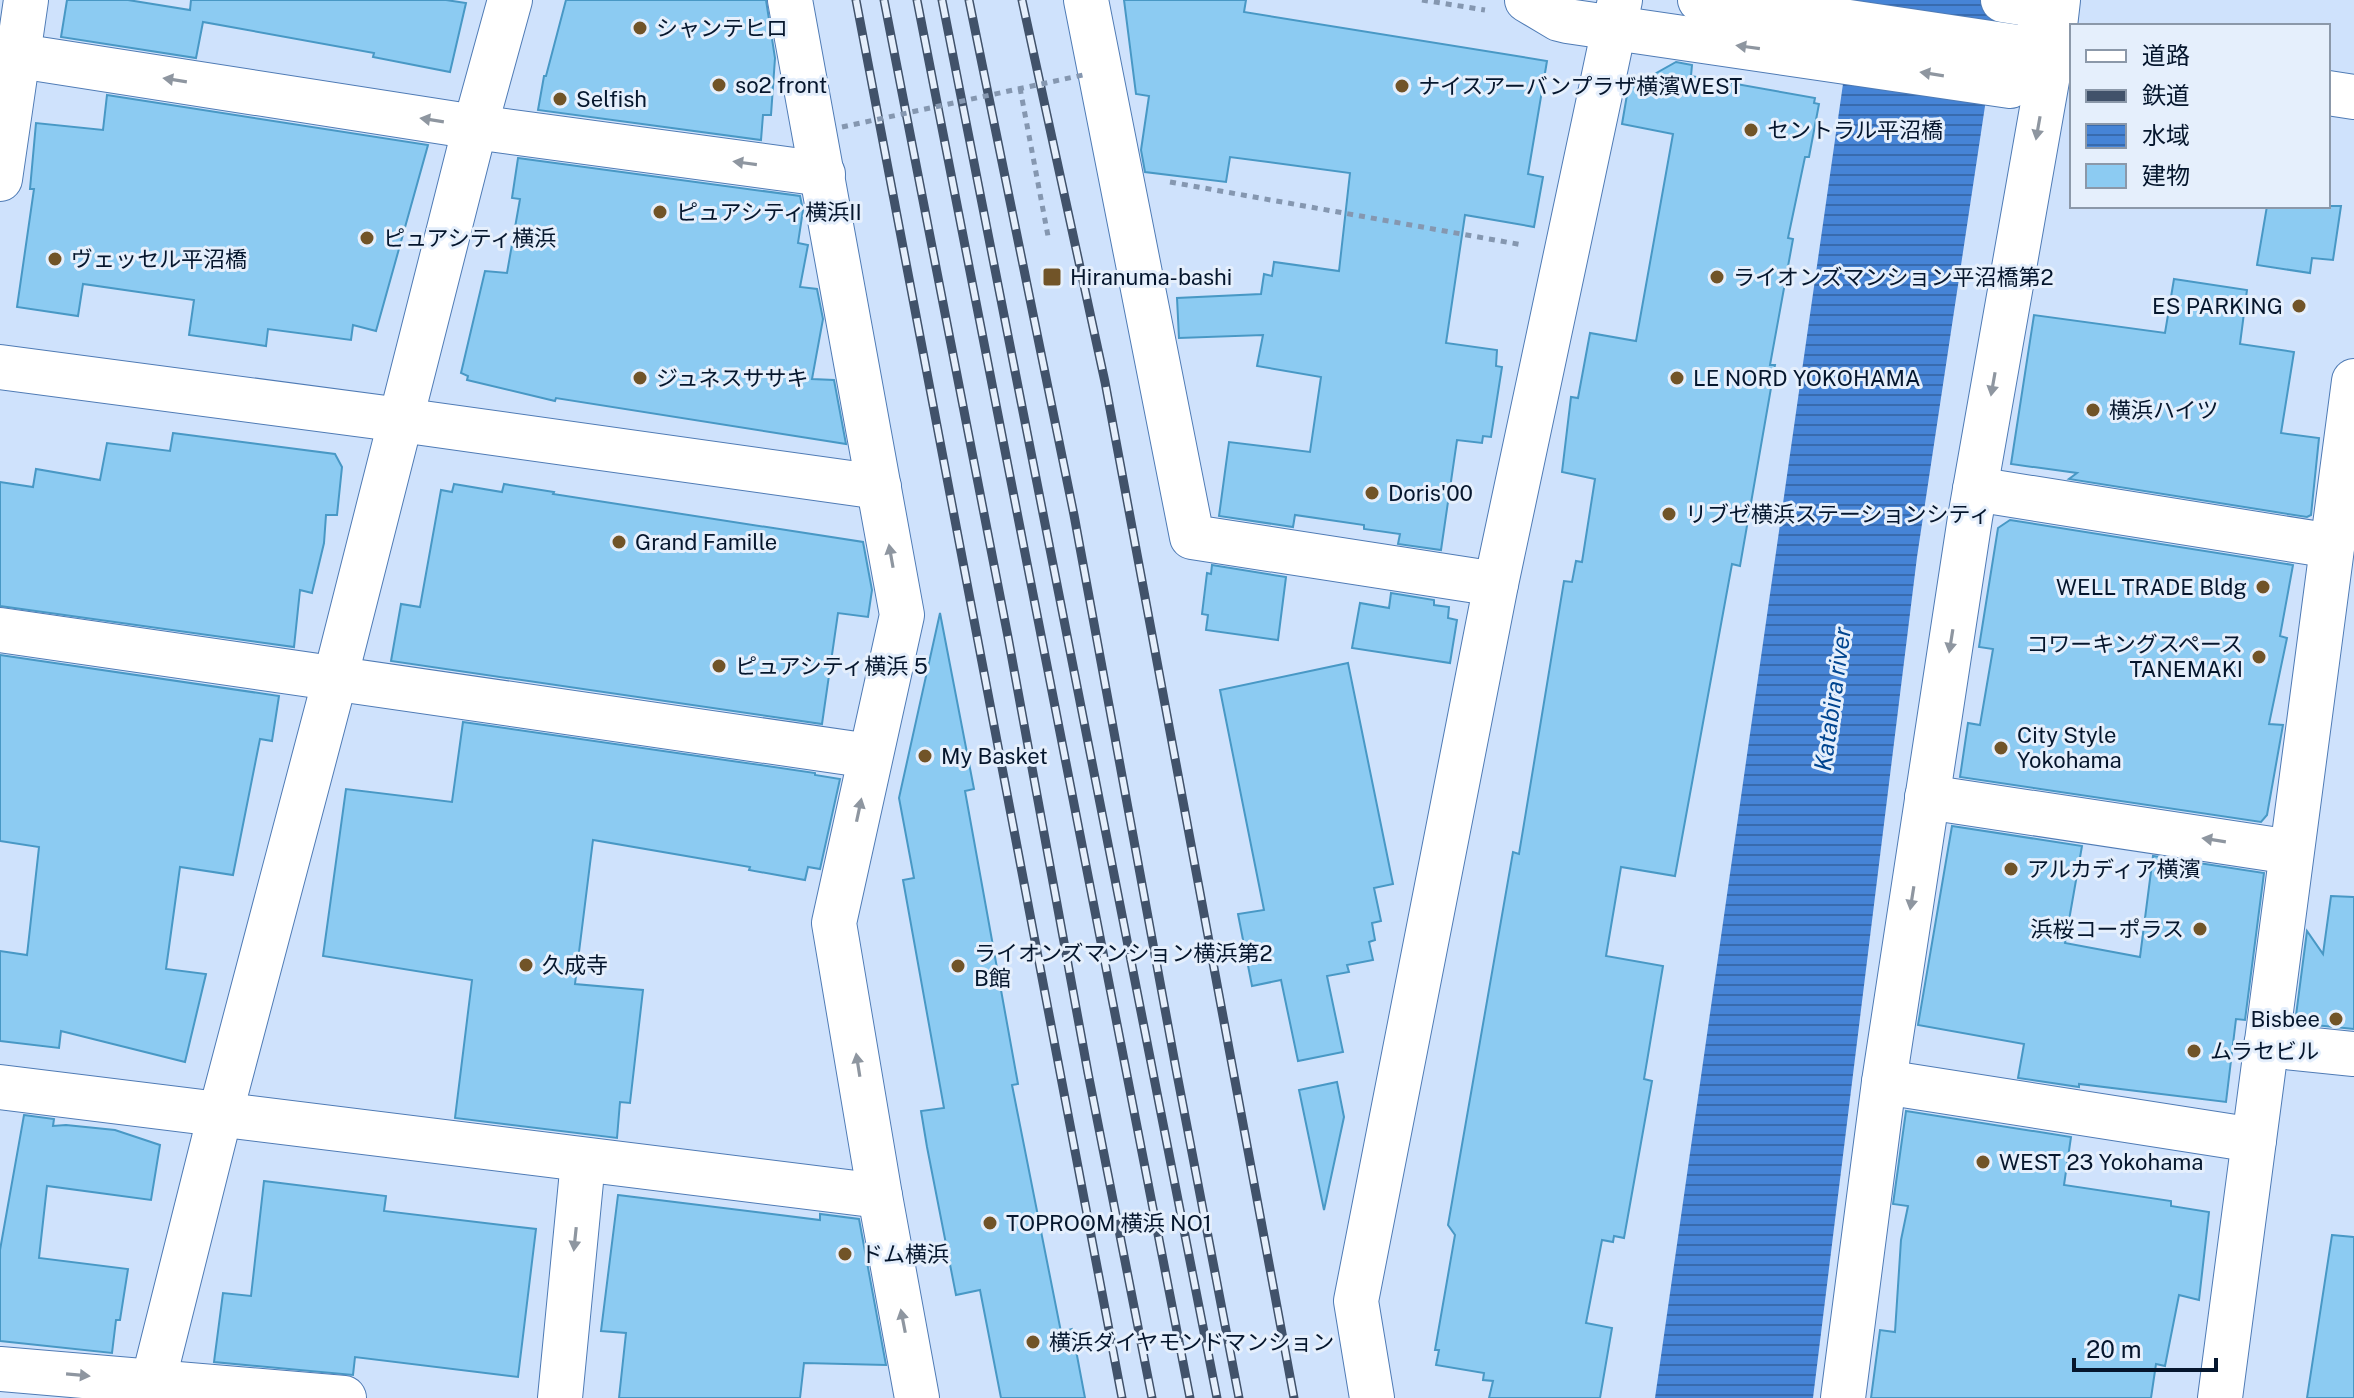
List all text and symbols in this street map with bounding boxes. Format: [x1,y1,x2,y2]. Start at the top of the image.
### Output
place label: シャンテヒロ [656,15,788,41]
marker: シャンテヒロ [631,19,649,37]
legend [2070,24,2330,208]
one-way arrow [1735,40,1760,53]
text: 道路 [2142,41,2190,69]
one-way arrow [1920,67,1945,80]
place label: so2 front [735,72,827,98]
place label: ナイスアーバンプラザ横濱WEST [1418,73,1742,99]
one-way arrow [163,74,188,86]
marker: so2 front [710,76,728,94]
marker: ナイスアーバンプラザ横濱WEST [1393,77,1411,95]
text: 鉄道 [2142,81,2190,109]
place label: Selfish [576,86,647,112]
marker: Selfish [551,90,569,108]
one-way arrow [419,114,444,126]
one-way arrow [2032,116,2044,141]
place label: セントラル平沼橋 [1767,117,1943,143]
marker: セントラル平沼橋 [1742,121,1760,139]
text: 水域 [2142,121,2190,149]
one-way arrow [732,156,757,169]
text: 建物 [2142,161,2190,189]
place label: ピュアシティ横浜II [676,199,862,225]
marker: ピュアシティ横浜II [651,203,669,221]
place label: ピュアシティ横浜 [383,225,556,251]
marker: ピュアシティ横浜 [358,229,376,247]
place label: ヴェッセル平沼橋 [71,246,247,272]
marker: ヴェッセル平沼橋 [46,250,64,268]
place label: Hiranuma-bashi [1070,264,1232,290]
place label: ライオンズマンション平沼橋第2 [1733,264,2054,290]
marker: Hiranuma-bashi [1041,266,1063,288]
marker: ライオンズマンション平沼橋第2 [1708,268,1726,286]
place label: ES PARKING [2152,293,2283,319]
marker: ES PARKING [2290,297,2308,315]
place label: ジュネスササキ [656,365,808,391]
place label: LE NORD YOKOHAMA [1693,365,1921,391]
marker: ジュネスササキ [631,369,649,387]
marker: LE NORD YOKOHAMA [1668,369,1686,387]
one-way arrow [1987,372,1999,397]
place label: 横浜ハイツ [2109,397,2219,423]
marker: 横浜ハイツ [2084,401,2102,419]
place label: Doris'00 [1388,480,1473,506]
marker: Doris'00 [1363,484,1381,502]
place label: リブゼ横浜ステーションシティ [1685,501,1991,527]
marker: リブゼ横浜ステーションシティ [1660,505,1678,523]
place label: Grand Famille [635,529,777,555]
marker: Grand Famille [610,533,628,551]
one-way arrow [885,543,897,568]
place label: WELL TRADE Bldg [2056,574,2247,600]
marker: WELL TRADE Bldg [2254,578,2272,596]
water label: Katabira river [1808,624,1856,773]
one-way arrow [1944,629,1957,654]
place label: コワーキングスペース TANEMAKI [2026,631,2243,682]
marker: コワーキングスペース TANEMAKI [2250,648,2268,666]
place label: ピュアシティ横浜 5 [735,653,928,679]
marker: ピュアシティ横浜 5 [710,657,728,675]
place label: City Style Yokohama [2017,722,2122,773]
marker: City Style Yokohama [1992,739,2010,757]
place label: My Basket [941,743,1048,769]
marker: My Basket [916,747,934,765]
one-way arrow [853,797,866,822]
one-way arrow [2201,833,2226,846]
place label: アルカディア横濱 [2027,856,2201,882]
marker: アルカディア横濱 [2002,860,2020,878]
one-way arrow [1905,886,1918,911]
place label: 浜桜コーポラス [2030,916,2184,942]
marker: 浜桜コーポラス [2191,920,2209,938]
place label: ライオンズマンション横浜第2 B館 [974,940,1273,991]
place label: 久成寺 [542,952,608,978]
marker: 久成寺 [517,956,535,974]
marker: ライオンズマンション横浜第2 B館 [949,957,967,975]
place label: Bisbee [2251,1006,2320,1032]
marker: Bisbee [2327,1010,2345,1028]
place label: ムラセビル [2210,1038,2319,1064]
marker: ムラセビル [2185,1042,2203,1060]
one-way arrow [851,1052,864,1077]
place label: WEST 23 Yokohama [1999,1149,2203,1175]
marker: WEST 23 Yokohama [1974,1153,1992,1171]
place label: TOPROOM 横浜 NO1 [1006,1210,1212,1236]
marker: TOPROOM 横浜 NO1 [981,1214,999,1232]
one-way arrow [569,1226,582,1251]
place label: ドム横浜 [861,1241,949,1267]
marker: ドム横浜 [836,1245,854,1263]
one-way arrow [896,1309,909,1334]
scale bar [2074,1322,2216,1372]
place label: 横浜ダイヤモンドマンション [1049,1329,1334,1355]
marker: 横浜ダイヤモンドマンション [1024,1333,1042,1351]
text: 20 m [2086,1335,2142,1363]
one-way arrow [66,1369,91,1382]

